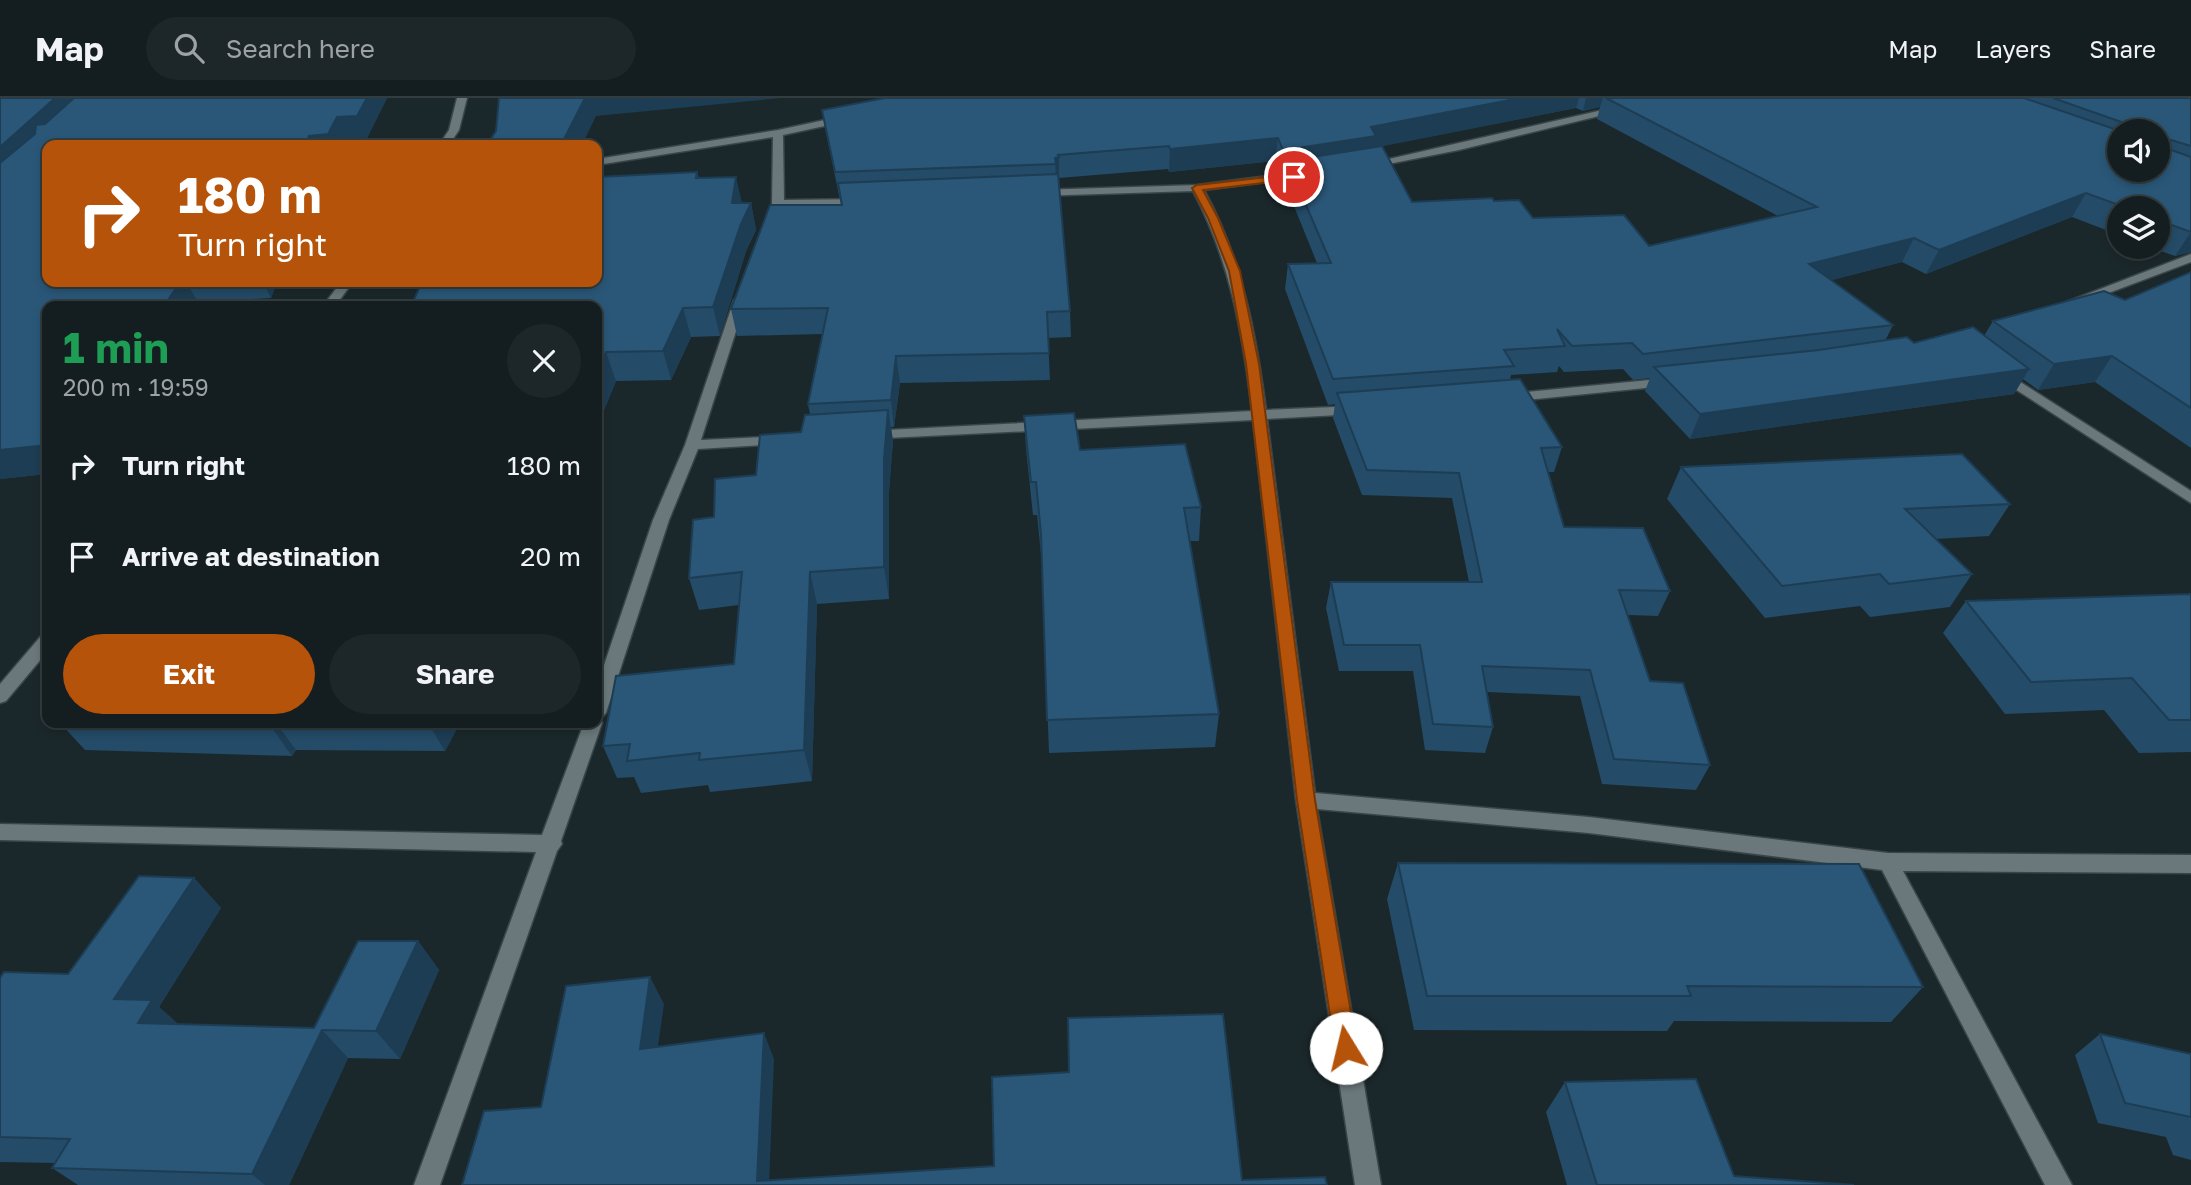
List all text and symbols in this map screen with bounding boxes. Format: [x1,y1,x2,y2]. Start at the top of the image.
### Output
search box [146,17,636,80]
text: Map [35,29,104,68]
icon: search [170,29,208,67]
text: Search here [226,33,375,64]
text: Map [1888,34,1937,63]
text: Layers [1975,34,2051,63]
text: Share [2089,34,2156,63]
map controls [2107,119,2170,259]
button: sound [2107,119,2170,182]
pin [1264,147,1324,207]
icon: arrive [1275,158,1313,196]
text: 180 m [178,165,322,224]
icon: right [63,168,154,259]
button: layers [2107,196,2170,259]
text: Turn right [178,225,327,263]
text: 1 min [63,322,169,372]
button: close [507,324,581,398]
text: 200 m · 19:59 [63,373,209,401]
icon: right [63,447,101,485]
text: Turn right [122,450,245,481]
text: 180 m [507,450,581,481]
icon: arrive [63,538,101,576]
text: Arrive at destination [122,541,380,572]
text: 20 m [520,541,581,572]
button: Exit [63,634,315,714]
button: Share [329,634,581,714]
position arrow [1309,1011,1383,1085]

